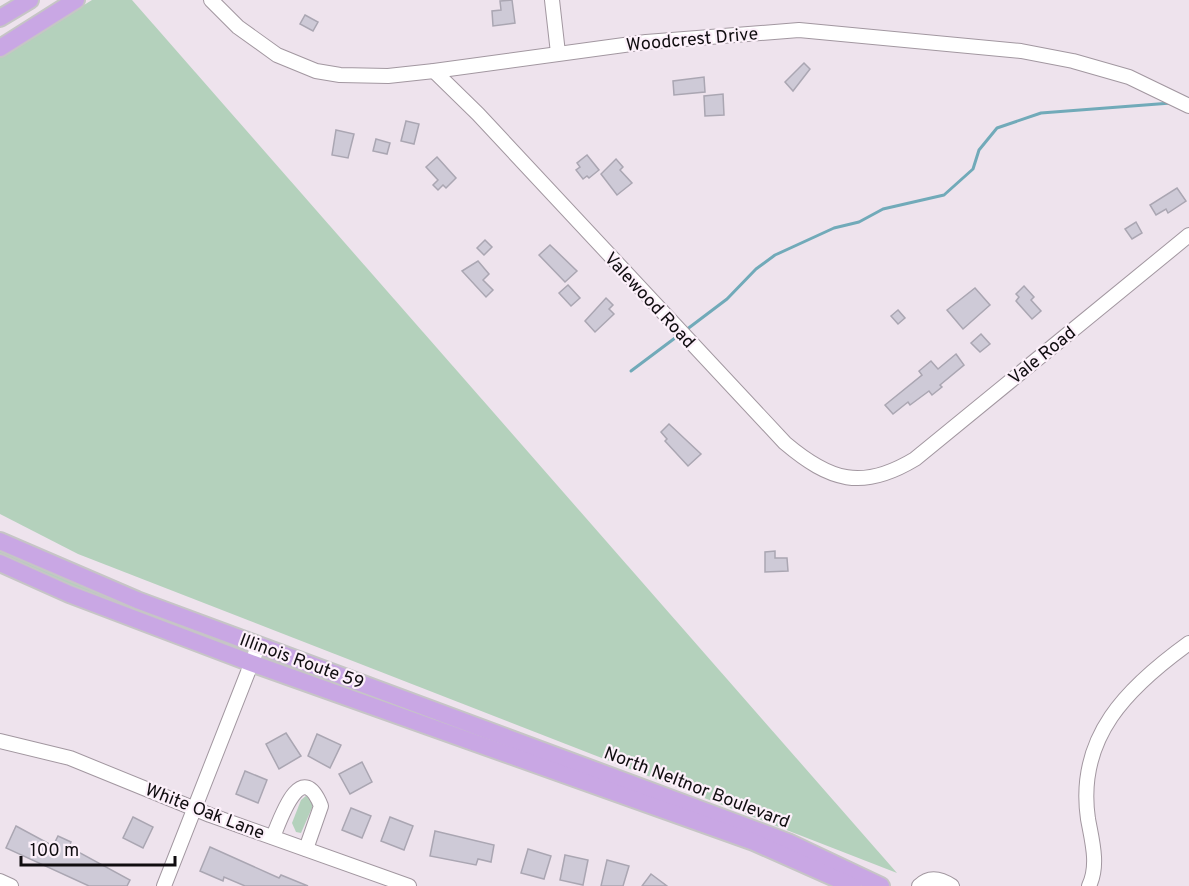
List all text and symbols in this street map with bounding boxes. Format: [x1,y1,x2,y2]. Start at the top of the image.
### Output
street label: Woodcrest Drive [625,23,759,58]
street label: Valewood Road [598,248,699,354]
street label: Vale Road [1005,322,1081,390]
street label: Illinois Route 59 [236,629,367,696]
street label: North Neltnor Boulevard [600,742,793,834]
street label: White Oak Lane [141,779,268,846]
scale bar [21,829,176,867]
text: 100 m [30,840,79,863]

